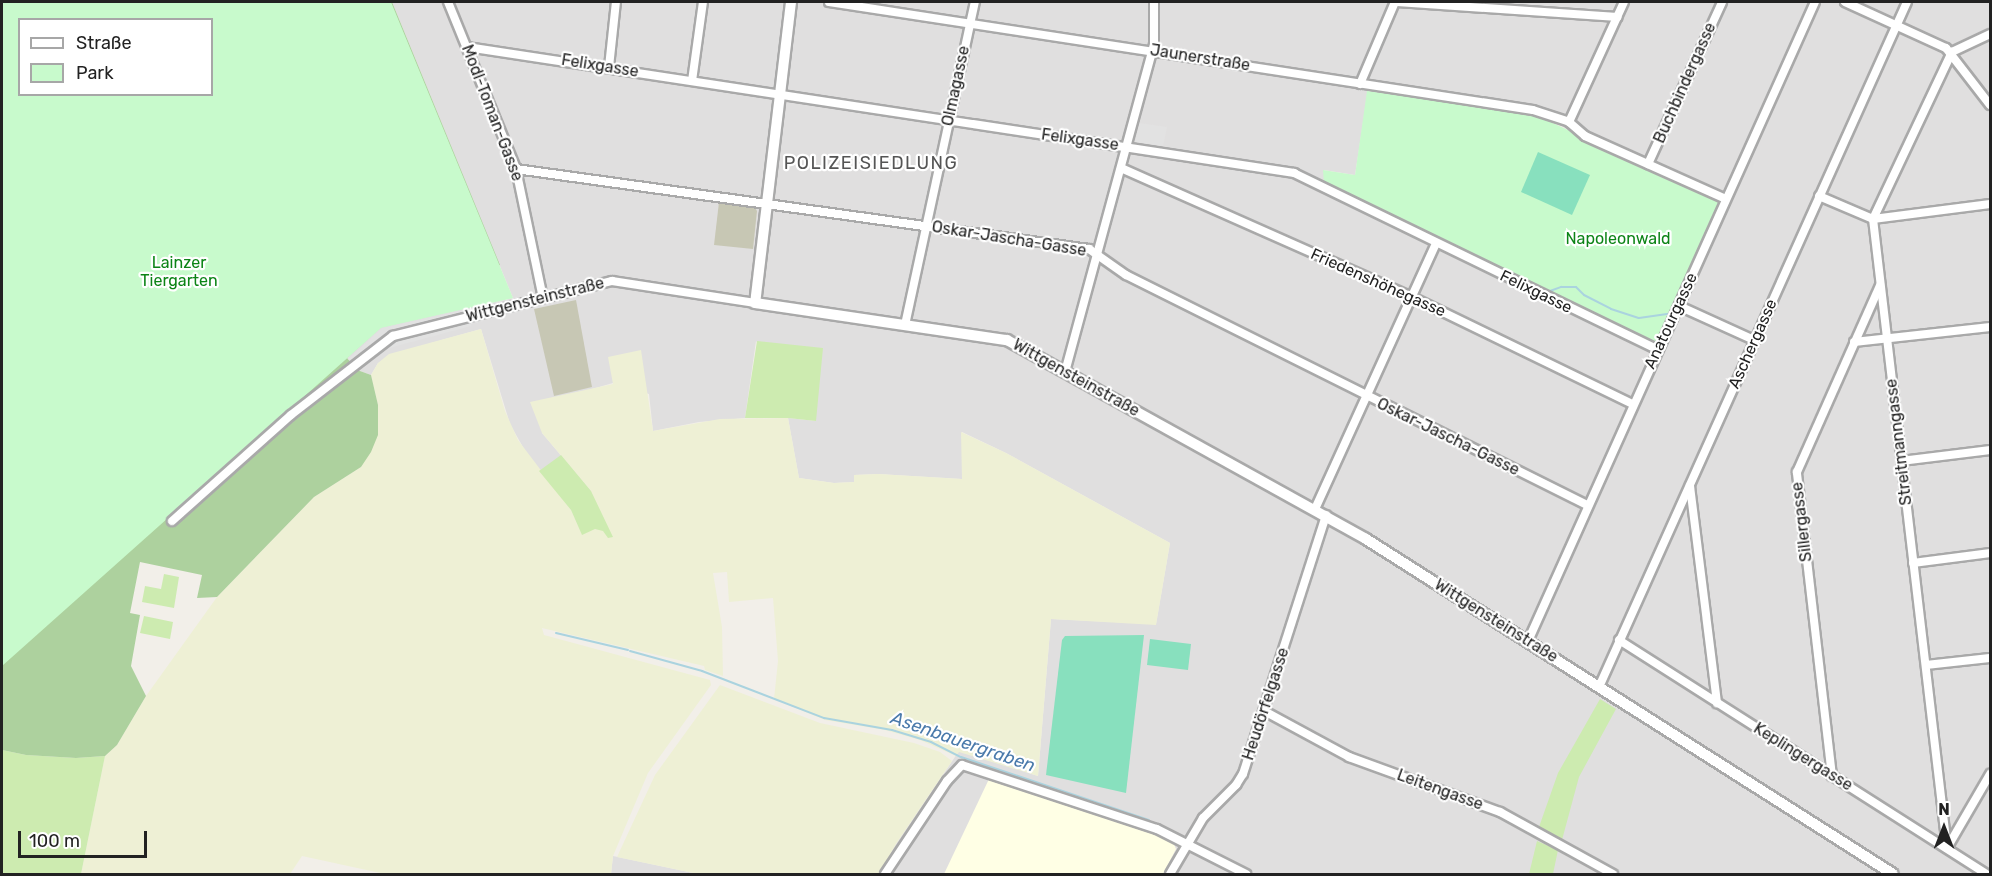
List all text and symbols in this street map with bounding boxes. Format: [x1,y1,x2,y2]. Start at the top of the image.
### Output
legend [18,18,213,96]
street label: Buchbindergasse [1650,20,1720,146]
text: Straße [76,32,132,54]
street label: Jaunerstraße [1149,41,1251,75]
street label: Modl-Toman-Gasse [457,42,527,184]
street label: Olmagasse [938,44,974,128]
street label: Felixgasse [560,50,640,82]
text: Park [76,62,113,84]
street label: Felixgasse [1040,125,1120,155]
district label: POLIZEISIEDLUNG [784,152,958,174]
street label: Oskar-Jascha-Gasse [930,217,1088,261]
park label: Napoleonwald [1565,229,1671,249]
street label: Friedenshöhegasse [1308,245,1448,321]
park label: Lainzer Tiergarten [140,253,218,291]
street label: Felixgasse [1497,266,1575,318]
street label: Anatourgasse [1640,270,1702,372]
street label: Wittgensteinstraße [464,274,606,326]
street label: Aschergasse [1725,296,1781,392]
street label: Wittgensteinstraße [1009,335,1143,421]
street label: Streitmanngasse [1882,378,1916,506]
street label: Oskar-Jascha-Gasse [1374,394,1522,480]
street label: Sillergasse [1788,481,1816,563]
street label: Wittgensteinstraße [1431,575,1561,667]
street label: Heudörfelgasse [1239,645,1293,763]
water label: Asenbauergraben [888,707,1038,777]
street label: Keplingergasse [1750,719,1856,795]
street label: Leitengasse [1394,766,1486,814]
north arrow [1914,798,1974,858]
text: N [1938,800,1950,819]
scale bar [21,819,150,857]
text: 100 m [29,830,80,852]

